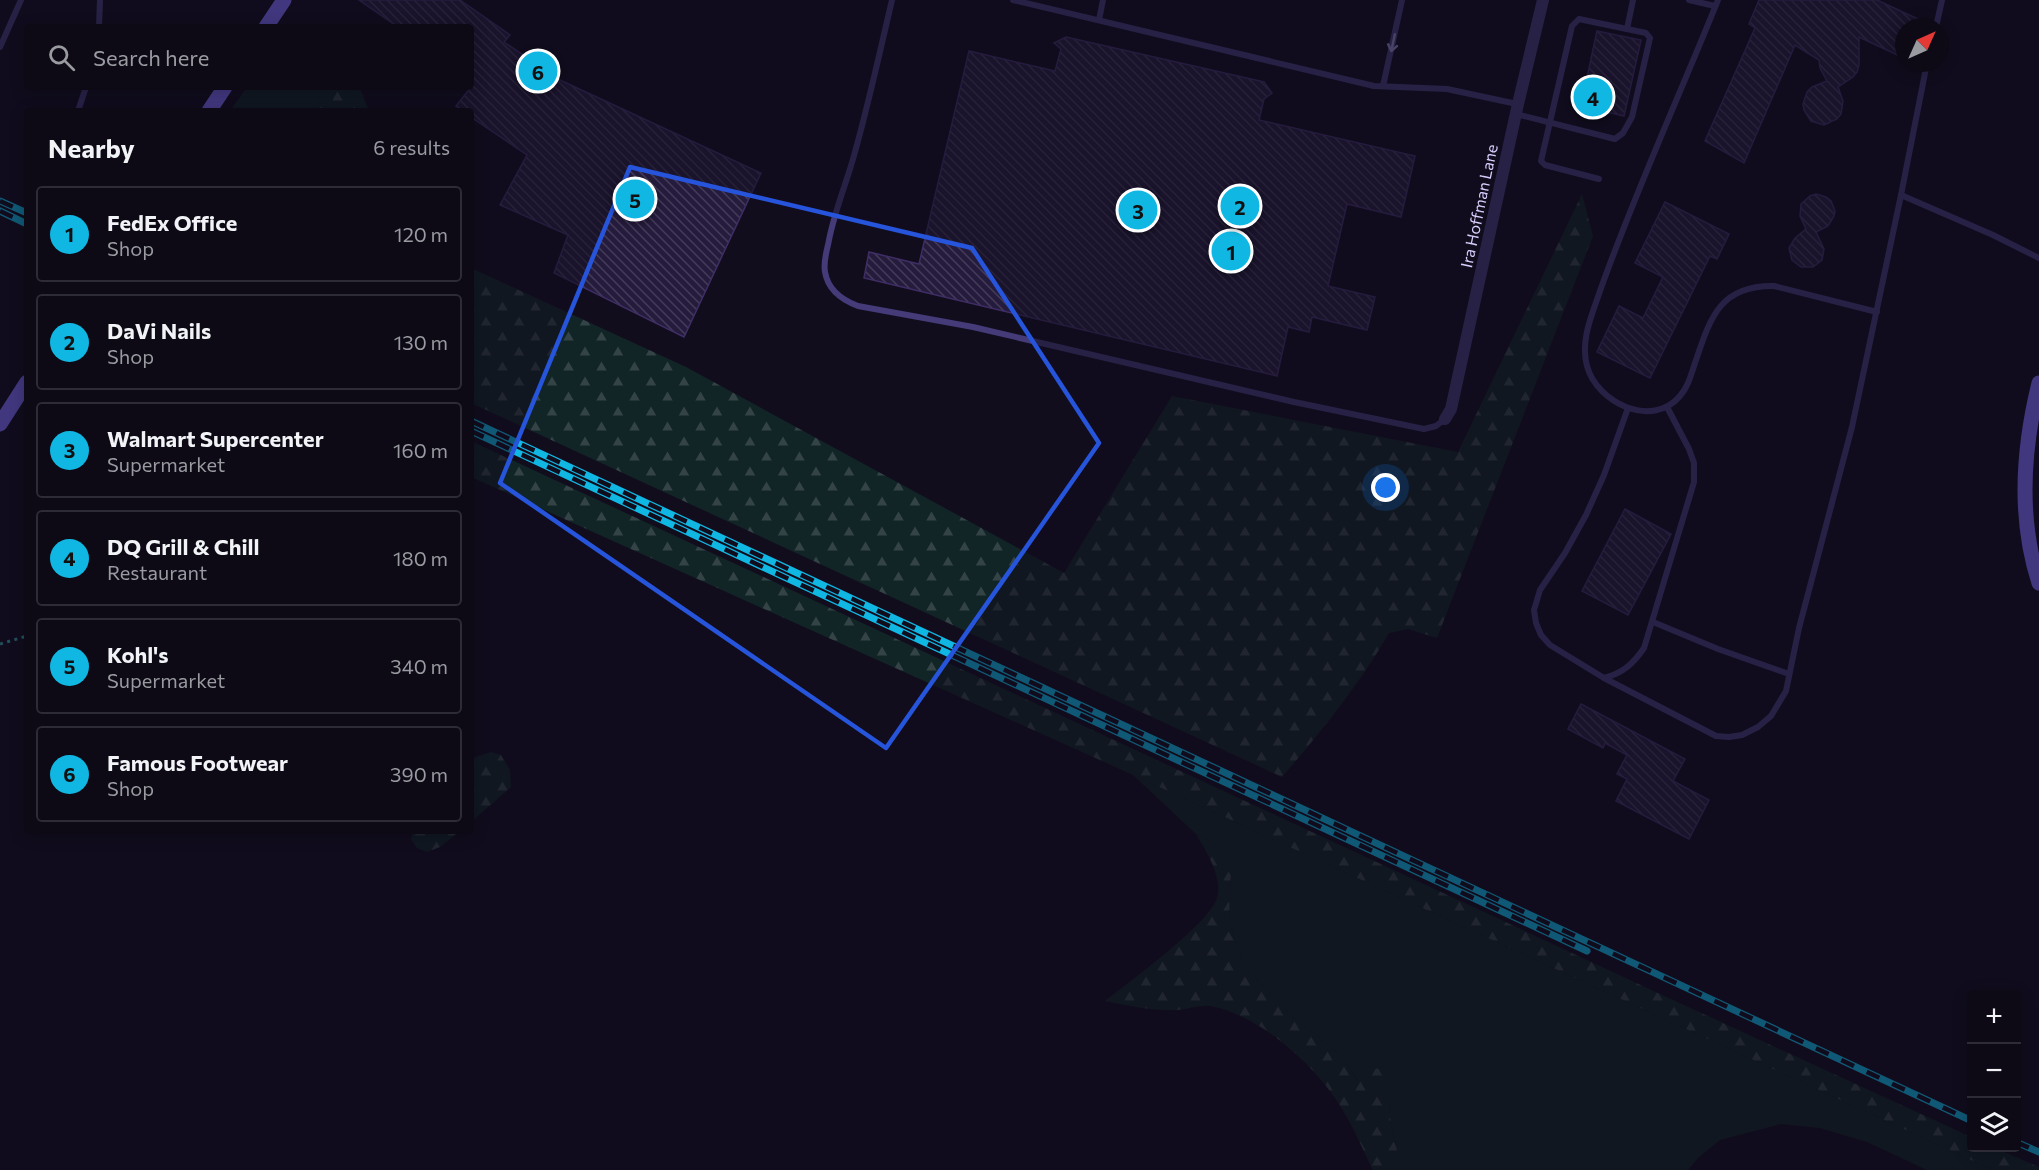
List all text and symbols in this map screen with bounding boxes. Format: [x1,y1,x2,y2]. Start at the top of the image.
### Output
north arrow [1895,18,1949,72]
search box [24,24,474,90]
one-way arrow [1386,33,1398,52]
icon: search [45,41,78,74]
text: Search here [93,44,209,71]
pin: 6 [518,48,558,94]
pin: 4 [1574,74,1612,120]
text: Nearby [48,132,135,163]
text: 6 results [373,135,450,159]
street label: Ira Hoffman Lane [1456,143,1501,269]
pin: 5 [616,176,654,222]
pin: 2 [1220,184,1260,228]
pin: 3 [1118,188,1158,232]
text: FedEx Office [107,209,237,236]
text: 1 [65,222,74,246]
text: 120 m [394,222,448,246]
pin: 1 [1212,228,1250,274]
text: Shop [107,236,154,260]
text: DaVi Nails [107,317,211,344]
text: 2 [64,330,75,354]
text: 130 m [394,330,448,354]
text: Shop [107,344,154,368]
text: Walmart Supercenter [107,425,324,452]
text: 3 [64,438,75,462]
text: 160 m [393,438,448,462]
text: Supermarket [107,452,225,476]
your location [1371,473,1400,502]
text: DQ Grill & Chill [107,533,260,560]
text: 4 [63,546,76,570]
text: 180 m [393,546,448,570]
text: Restaurant [107,560,207,584]
text: Kohl's [107,641,169,668]
text: 5 [64,654,75,678]
text: 340 m [390,654,448,678]
text: Supermarket [107,668,225,692]
text: Famous Footwear [107,749,288,776]
text: 6 [63,762,76,786]
text: 390 m [390,762,448,786]
text: Shop [107,776,154,800]
map controls [1967,990,2021,1152]
button: + [1967,990,2021,1044]
button: − [1967,1044,2021,1098]
button: layers [1967,1098,2021,1152]

